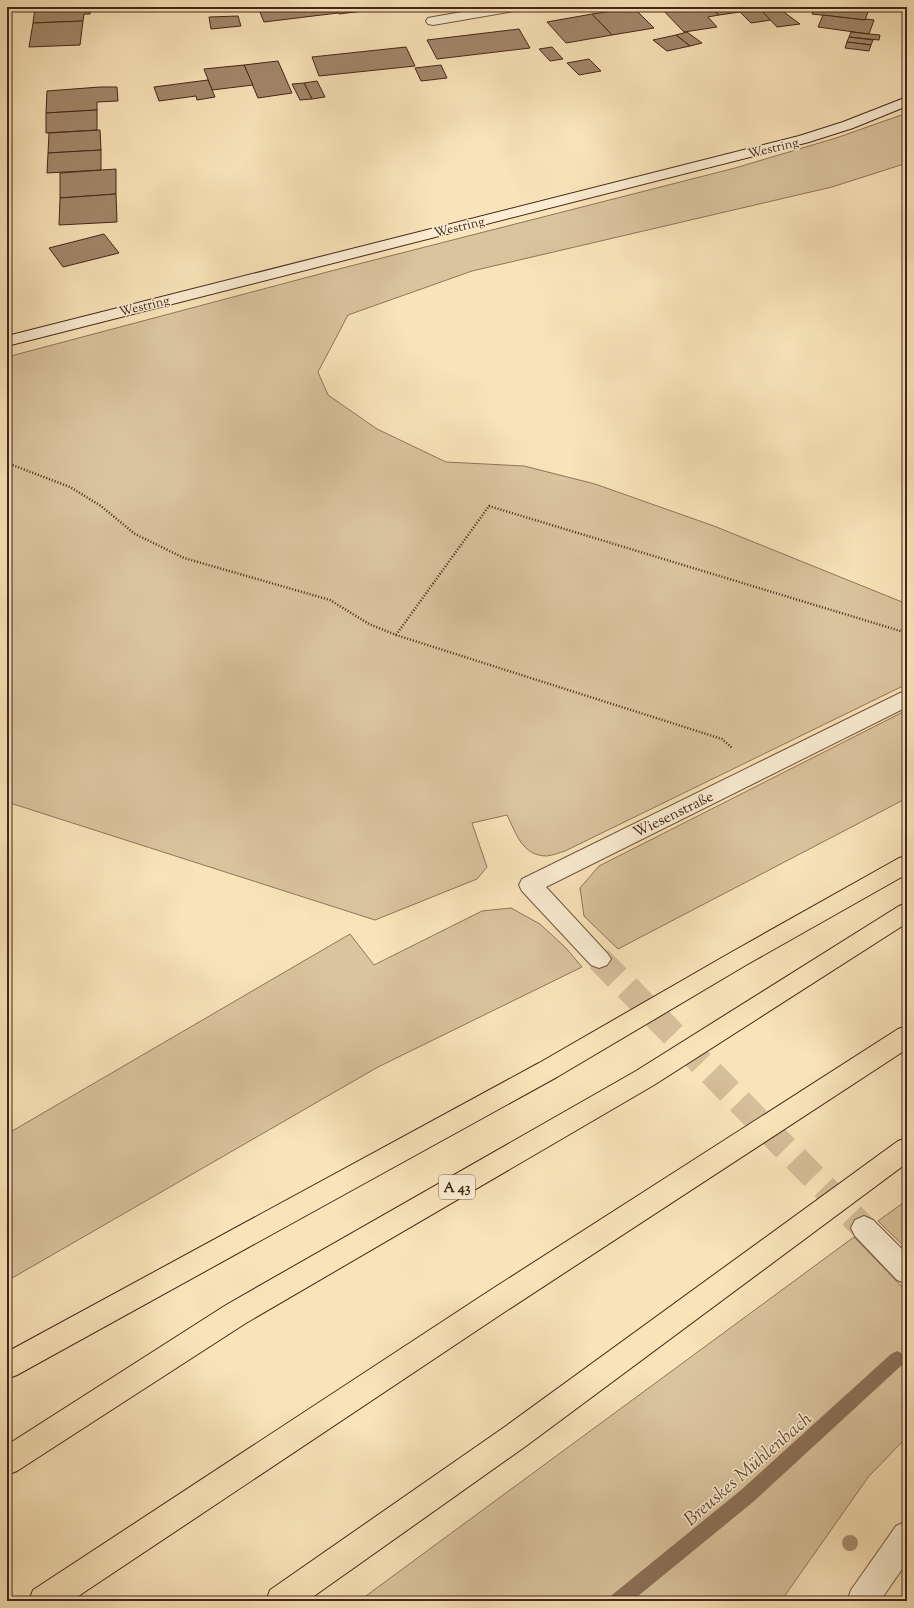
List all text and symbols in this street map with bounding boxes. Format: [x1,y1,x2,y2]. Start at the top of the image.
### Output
street label: Westring [746,134,801,164]
street label: Westring [432,213,487,243]
street label: Westring [117,292,172,322]
street label: Wiesenstraße [630,787,717,844]
road number: A 43 [439,1175,475,1199]
water label: Breuskes Mühlenbach [679,1406,819,1533]

